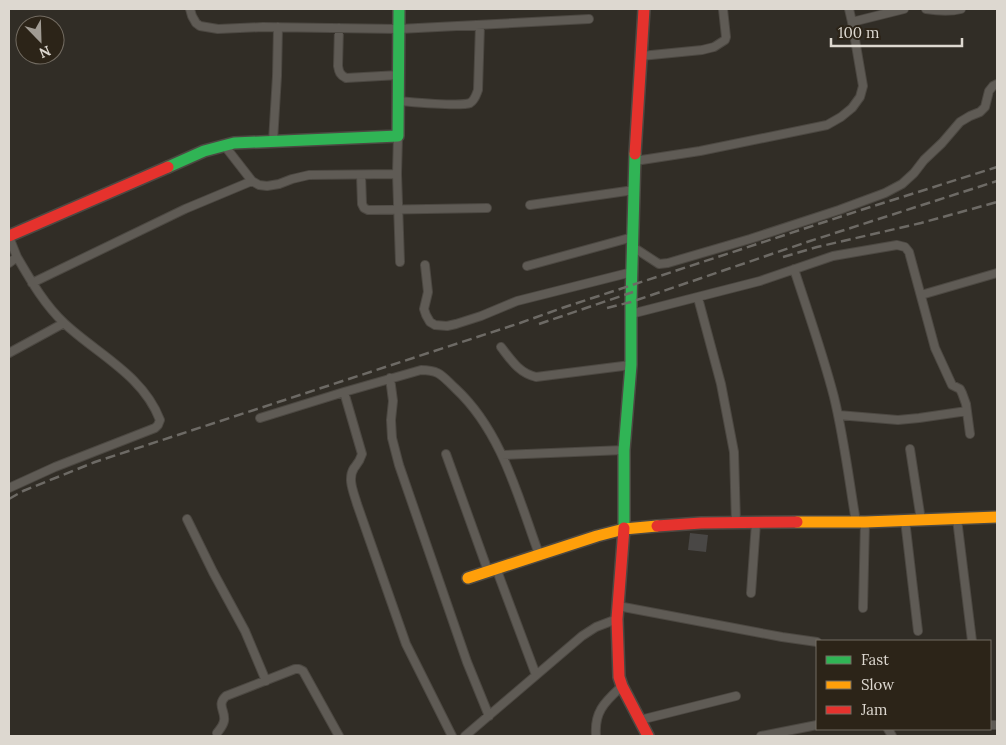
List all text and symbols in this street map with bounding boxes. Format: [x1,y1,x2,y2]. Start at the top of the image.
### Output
north arrow [15,15,65,65]
scale bar [831,15,962,47]
text: 100 m [838,23,879,42]
text: N [36,42,54,62]
legend [816,640,991,730]
text: Fast [861,650,889,669]
text: Slow [861,675,894,694]
text: Jam [860,700,888,719]

